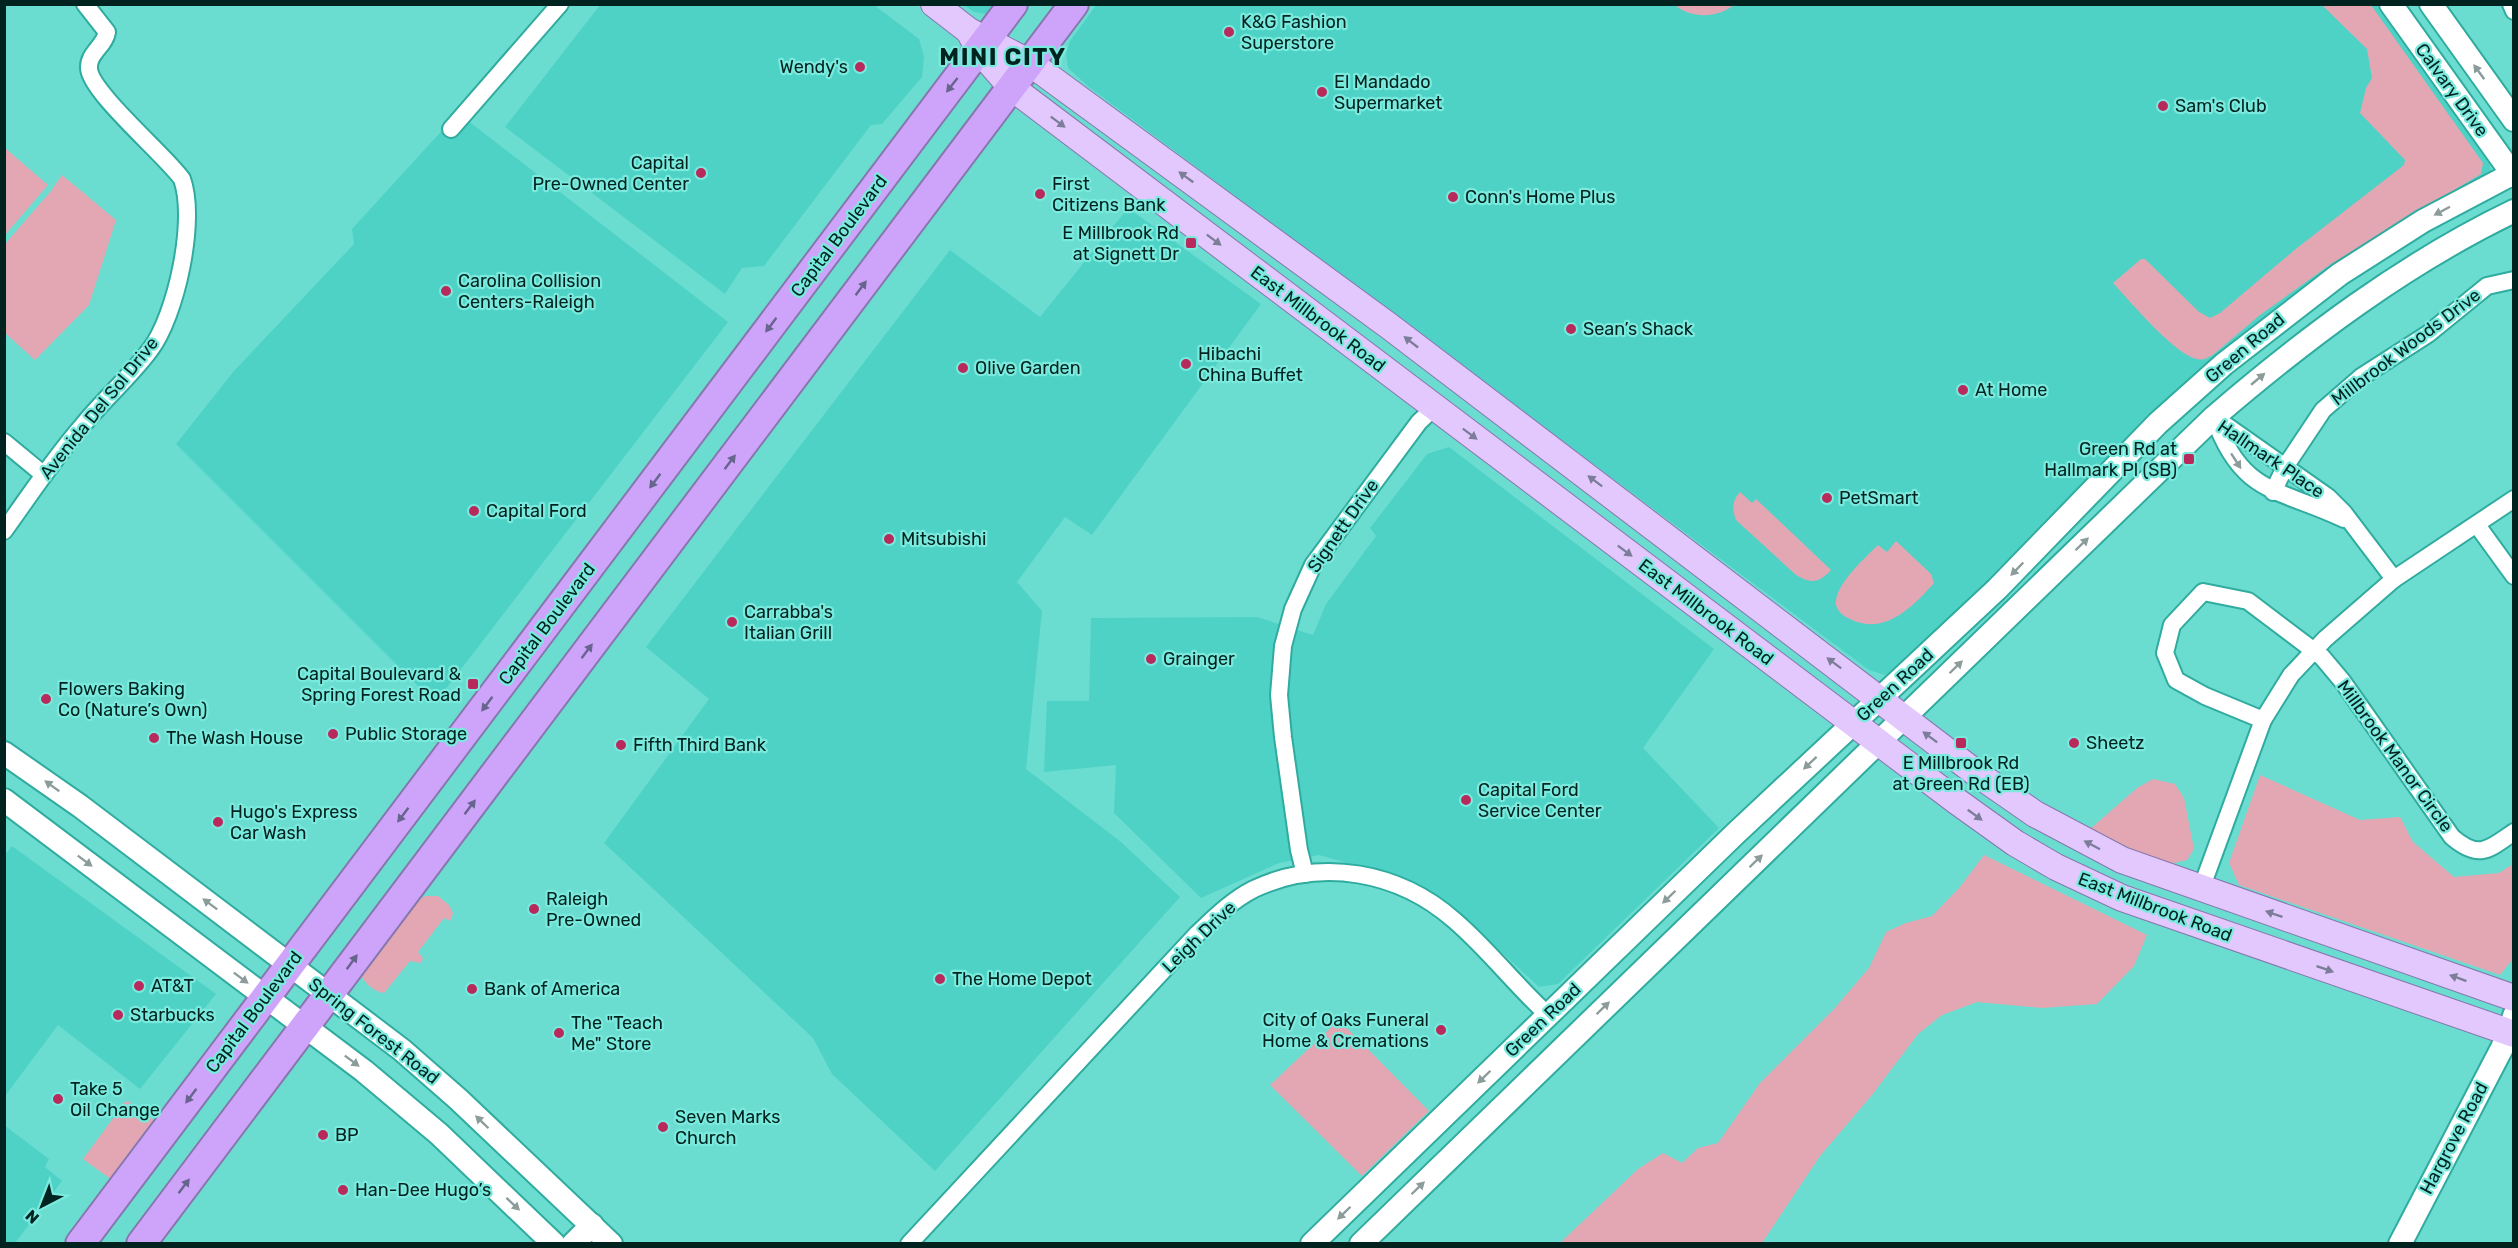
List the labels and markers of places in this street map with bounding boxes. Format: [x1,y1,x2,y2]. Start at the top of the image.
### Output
place label: K&G Fashion Superstore [1241,11,1347,54]
marker: K&G Fashion Superstore [1222,25,1236,39]
place label: Wendy's [780,56,848,78]
marker: Wendy's [853,60,867,74]
place label: El Mandado Supermarket [1334,71,1442,114]
marker: El Mandado Supermarket [1315,85,1329,99]
place label: Sam's Club [2175,95,2267,117]
marker: Sam's Club [2156,99,2170,113]
place label: Capital Pre-Owned Center [532,152,689,195]
marker: Capital Pre-Owned Center [694,166,708,180]
place label: First Citizens Bank [1052,173,1166,216]
place label: Conn's Home Plus [1465,186,1615,208]
marker: First Citizens Bank [1033,187,1047,201]
marker: Conn's Home Plus [1446,190,1460,204]
place label: E Millbrook Rd at Signett Dr [1062,222,1179,265]
marker: E Millbrook Rd at Signett Dr [1184,236,1198,250]
place label: Carolina Collision Centers-Raleigh [458,270,601,313]
marker: Carolina Collision Centers-Raleigh [439,284,453,298]
place label: Sean’s Shack [1583,318,1694,340]
marker: Sean’s Shack [1564,322,1578,336]
place label: Hibachi China Buffet [1198,343,1303,386]
place label: Olive Garden [975,357,1081,379]
marker: Hibachi China Buffet [1179,357,1193,371]
marker: Olive Garden [956,361,970,375]
place label: At Home [1975,379,2047,401]
marker: At Home [1956,383,1970,397]
place label: Green Rd at Hallmark Pl (SB) [2044,438,2177,481]
marker: Green Rd at Hallmark Pl (SB) [2182,452,2196,466]
place label: PetSmart [1839,487,1919,509]
marker: PetSmart [1820,491,1834,505]
place label: Capital Ford [486,500,587,522]
marker: Capital Ford [467,504,481,518]
place label: Mitsubishi [901,528,986,550]
marker: Mitsubishi [882,532,896,546]
place label: Carrabba's Italian Grill [744,601,833,644]
marker: Carrabba's Italian Grill [725,615,739,629]
place label: Grainger [1163,648,1235,670]
marker: Grainger [1144,652,1158,666]
place label: Capital Boulevard & Spring Forest Road [297,663,461,706]
marker: Capital Boulevard & Spring Forest Road [466,677,480,691]
place label: Flowers Baking Co (Nature’s Own) [58,678,207,721]
marker: Flowers Baking Co (Nature’s Own) [39,692,53,706]
place label: Public Storage [345,723,467,745]
place label: The Wash House [166,727,303,749]
marker: Public Storage [326,727,340,741]
marker: The Wash House [147,731,161,745]
place label: Sheetz [2086,732,2144,754]
place label: Fifth Third Bank [633,734,767,756]
marker: E Millbrook Rd at Green Rd (EB) [1954,736,1968,750]
marker: Sheetz [2067,736,2081,750]
marker: Fifth Third Bank [614,738,628,752]
place label: E Millbrook Rd at Green Rd (EB) [1892,752,2030,795]
place label: Capital Ford Service Center [1478,779,1602,822]
marker: Capital Ford Service Center [1459,793,1473,807]
place label: Hugo's Express Car Wash [230,801,358,844]
marker: Hugo's Express Car Wash [211,815,225,829]
place label: Raleigh Pre-Owned [546,888,641,931]
marker: Raleigh Pre-Owned [527,902,541,916]
place label: The Home Depot [952,968,1092,990]
marker: The Home Depot [933,972,947,986]
place label: AT&T [151,975,194,997]
place label: Bank of America [484,978,620,1000]
marker: AT&T [132,979,146,993]
marker: Bank of America [465,982,479,996]
place label: Starbucks [130,1004,215,1026]
marker: Starbucks [111,1008,125,1022]
place label: City of Oaks Funeral Home & Cremations [1262,1009,1429,1052]
place label: The "Teach Me" Store [571,1012,663,1055]
marker: City of Oaks Funeral Home & Cremations [1434,1023,1448,1037]
marker: The "Teach Me" Store [552,1026,566,1040]
place label: Take 5 Oil Change [70,1078,160,1121]
marker: Take 5 Oil Change [51,1092,65,1106]
place label: Seven Marks Church [675,1106,780,1149]
marker: Seven Marks Church [656,1120,670,1134]
place label: BP [335,1124,359,1146]
marker: BP [316,1128,330,1142]
place label: Han-Dee Hugo’s [355,1179,491,1201]
marker: Han-Dee Hugo’s [336,1183,350,1197]

